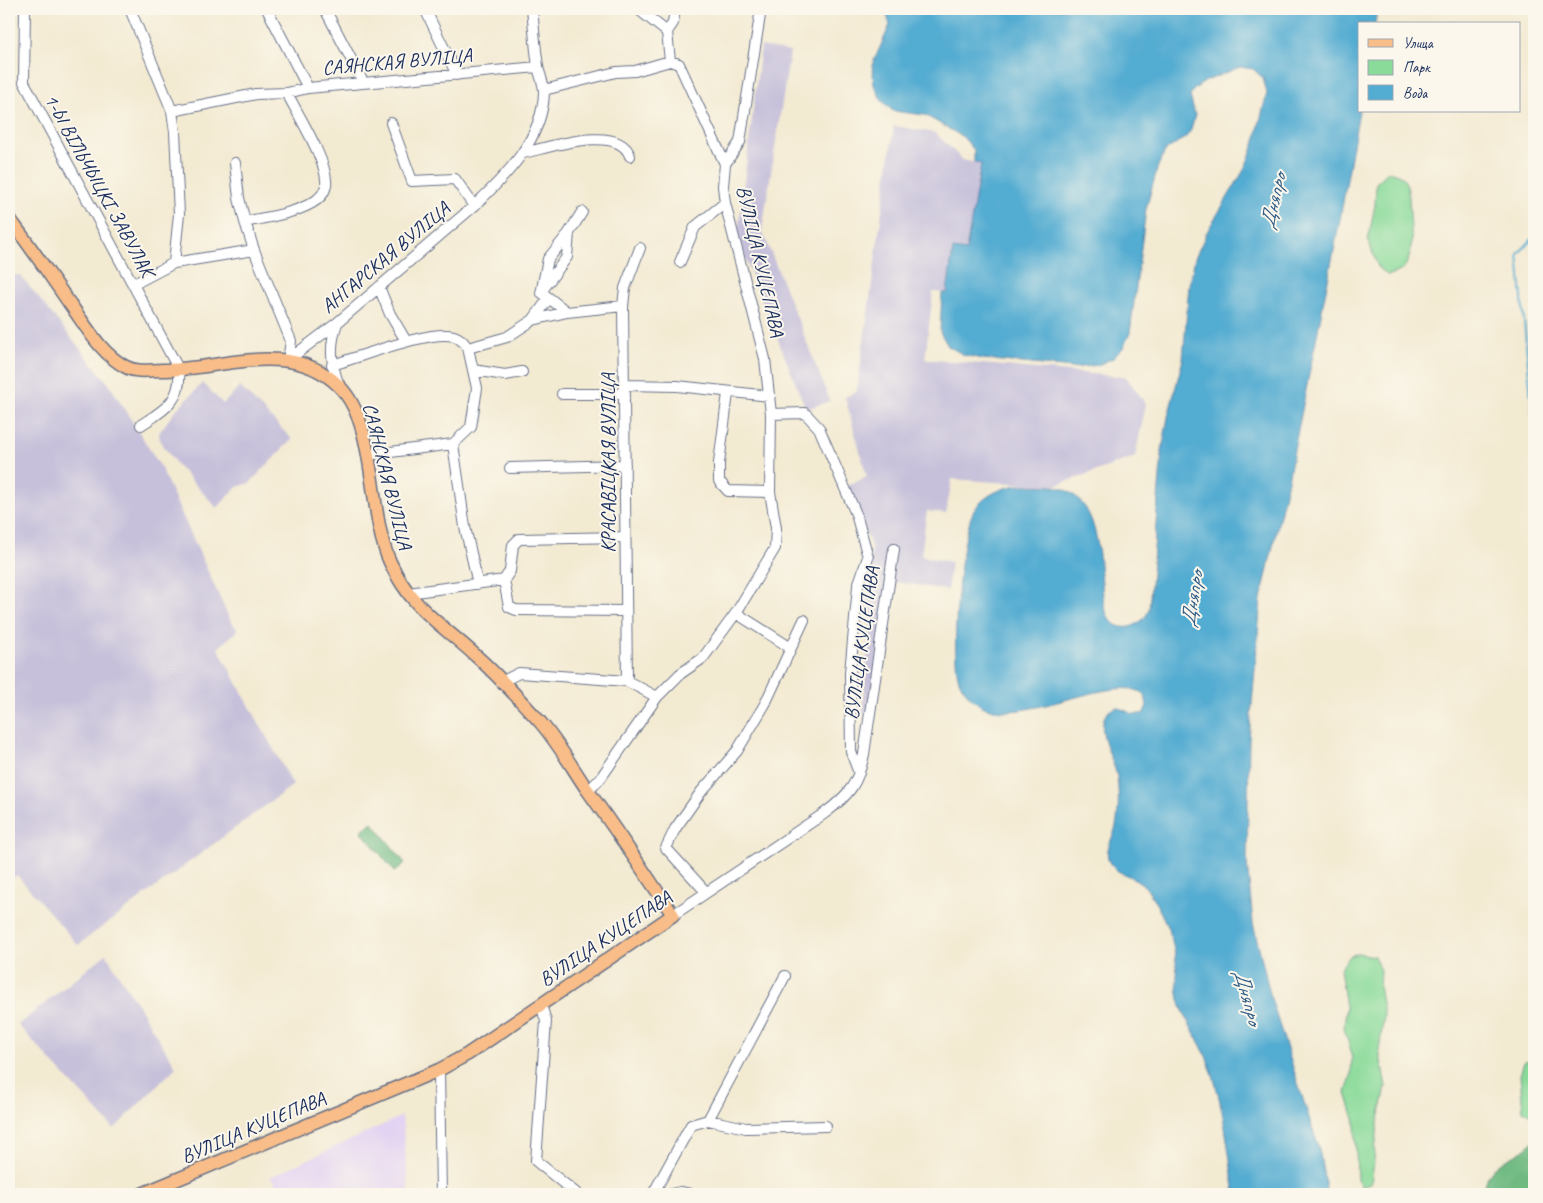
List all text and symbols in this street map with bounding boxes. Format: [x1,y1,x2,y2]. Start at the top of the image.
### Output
legend [1358,22,1520,112]
text: Улица [1403,34,1434,53]
street label: САЯНСКАЯ ВУЛІЦА [321,42,474,80]
text: Парк [1403,58,1431,77]
text: Вода [1403,84,1428,103]
street label: 1-Ы ВІЛЬЧЫЦКІ ЗАВУЛАК [39,89,162,285]
water label: Дняпро [1254,168,1293,232]
street label: ВУЛІЦА КУЦЕПАВА [731,183,790,340]
street label: АНГАРСКАЯ ВУЛІЦА [316,196,455,318]
street label: КРАСАВІЦКАЯ ВУЛІЦА [596,372,621,553]
street label: САЯНСКАЯ ВУЛІЦА [357,400,418,553]
street label: ВУЛІЦА КУЦЕПАВА [838,564,885,721]
water label: Дняпро [1175,566,1210,629]
street label: ВУЛІЦА КУЦЕПАВА [534,884,677,992]
water label: Дняпро [1228,966,1269,1031]
street label: ВУЛІЦА КУЦЕПАВА [177,1085,330,1169]

